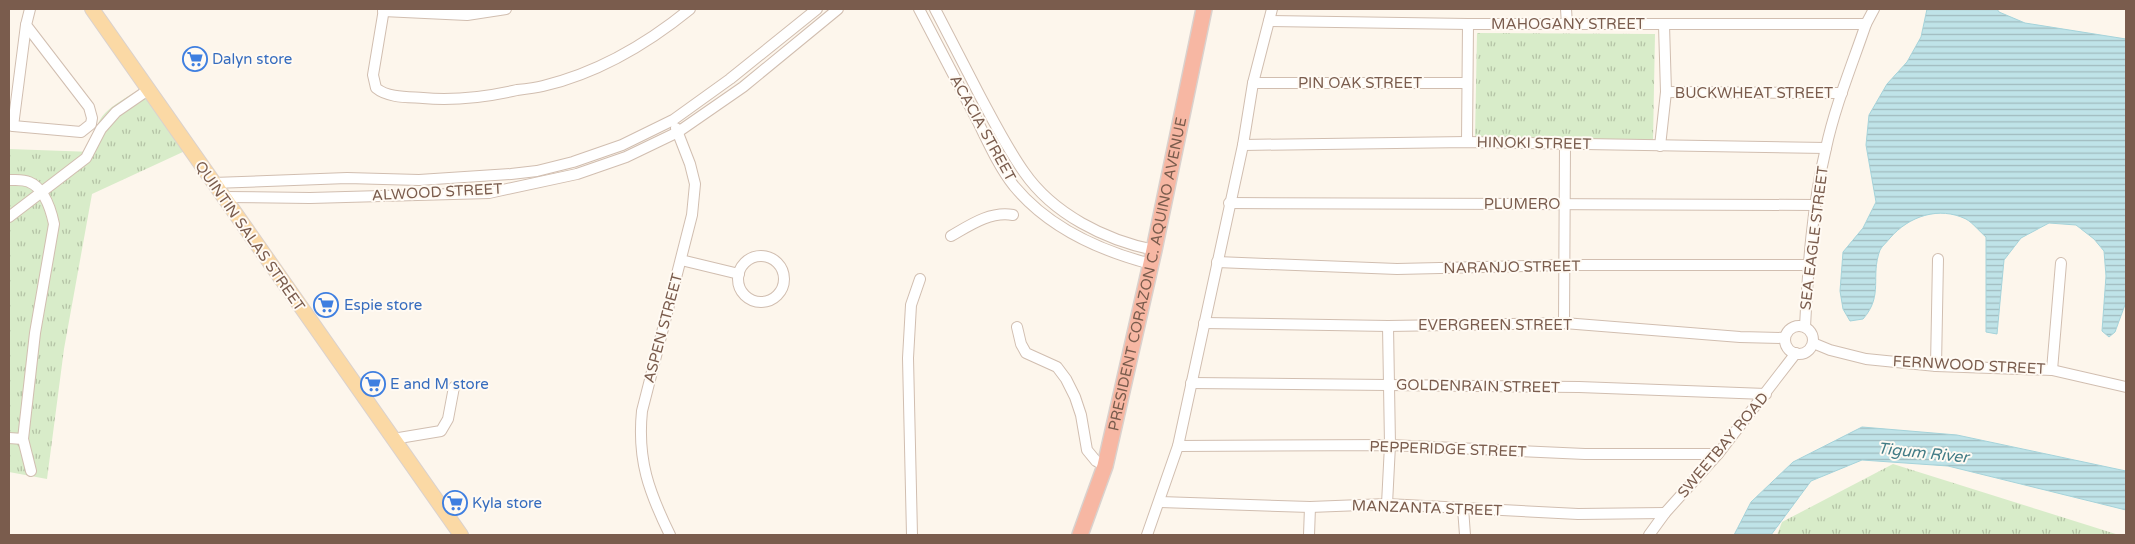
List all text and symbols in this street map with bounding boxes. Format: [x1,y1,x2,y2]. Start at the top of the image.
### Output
street label: MAHOGANY STREET [1491,15,1645,33]
supermarket icon: Dalyn store [182,46,208,72]
place label: Dalyn store [212,50,292,68]
street label: ACACIA STREET [946,72,1020,184]
street label: PIN OAK STREET [1298,74,1422,92]
street label: BUCKWHEAT STREET [1675,84,1833,102]
street label: PRESIDENT CORAZON C. AQUINO AVENUE [1104,116,1190,433]
street label: HINOKI STREET [1476,133,1592,153]
street label: QUINTIN SALAS STREET [191,157,309,315]
street label: SEA EAGLE STREET [1796,165,1832,311]
street label: ALWOOD STREET [371,180,503,204]
street label: PLUMERO [1484,195,1560,213]
street label: NARANJO STREET [1443,257,1581,277]
street label: ASPEN STREET [640,271,686,385]
supermarket icon: Espie store [313,292,339,318]
place label: Espie store [344,296,422,314]
street label: EVERGREEN STREET [1418,316,1572,334]
street label: FERNWOOD STREET [1892,352,2046,378]
supermarket icon: E and M store [360,371,386,397]
place label: E and M store [390,375,489,393]
street label: GOLDENRAIN STREET [1396,376,1560,396]
street label: SWEETBAY ROAD [1674,389,1772,501]
street label: PEPPERIDGE STREET [1369,437,1527,461]
water label: Tigum River [1877,438,1971,468]
supermarket icon: Kyla store [442,490,468,516]
place label: Kyla store [472,494,542,512]
street label: MANZANTA STREET [1351,496,1503,520]

